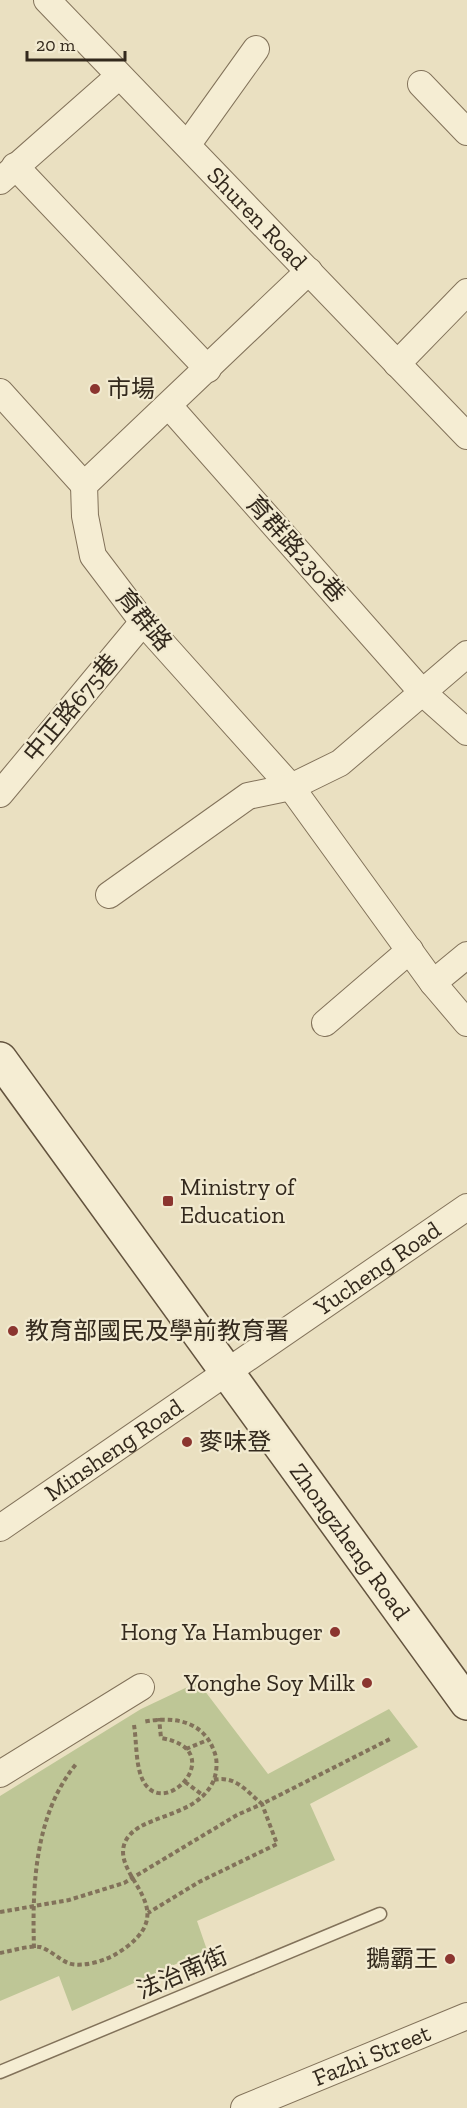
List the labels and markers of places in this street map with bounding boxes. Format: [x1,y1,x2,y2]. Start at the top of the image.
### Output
place label: 市場 [107,374,155,403]
marker: 市場 [88,382,102,396]
place label: Ministry of Education [180,1172,297,1229]
marker: Ministry of Education [161,1194,175,1208]
place label: 教育部國民及學前教育署 [25,1316,289,1345]
marker: 教育部國民及學前教育署 [6,1324,20,1338]
place label: 麥味登 [199,1427,271,1456]
marker: 麥味登 [180,1435,194,1449]
place label: Hong Ya Hambuger [121,1617,323,1646]
marker: Hong Ya Hambuger [328,1625,342,1639]
place label: Yonghe Soy Milk [183,1668,356,1697]
marker: Yonghe Soy Milk [360,1676,374,1690]
place label: 鵝霸王 [366,1944,438,1973]
marker: 鵝霸王 [443,1952,457,1966]

